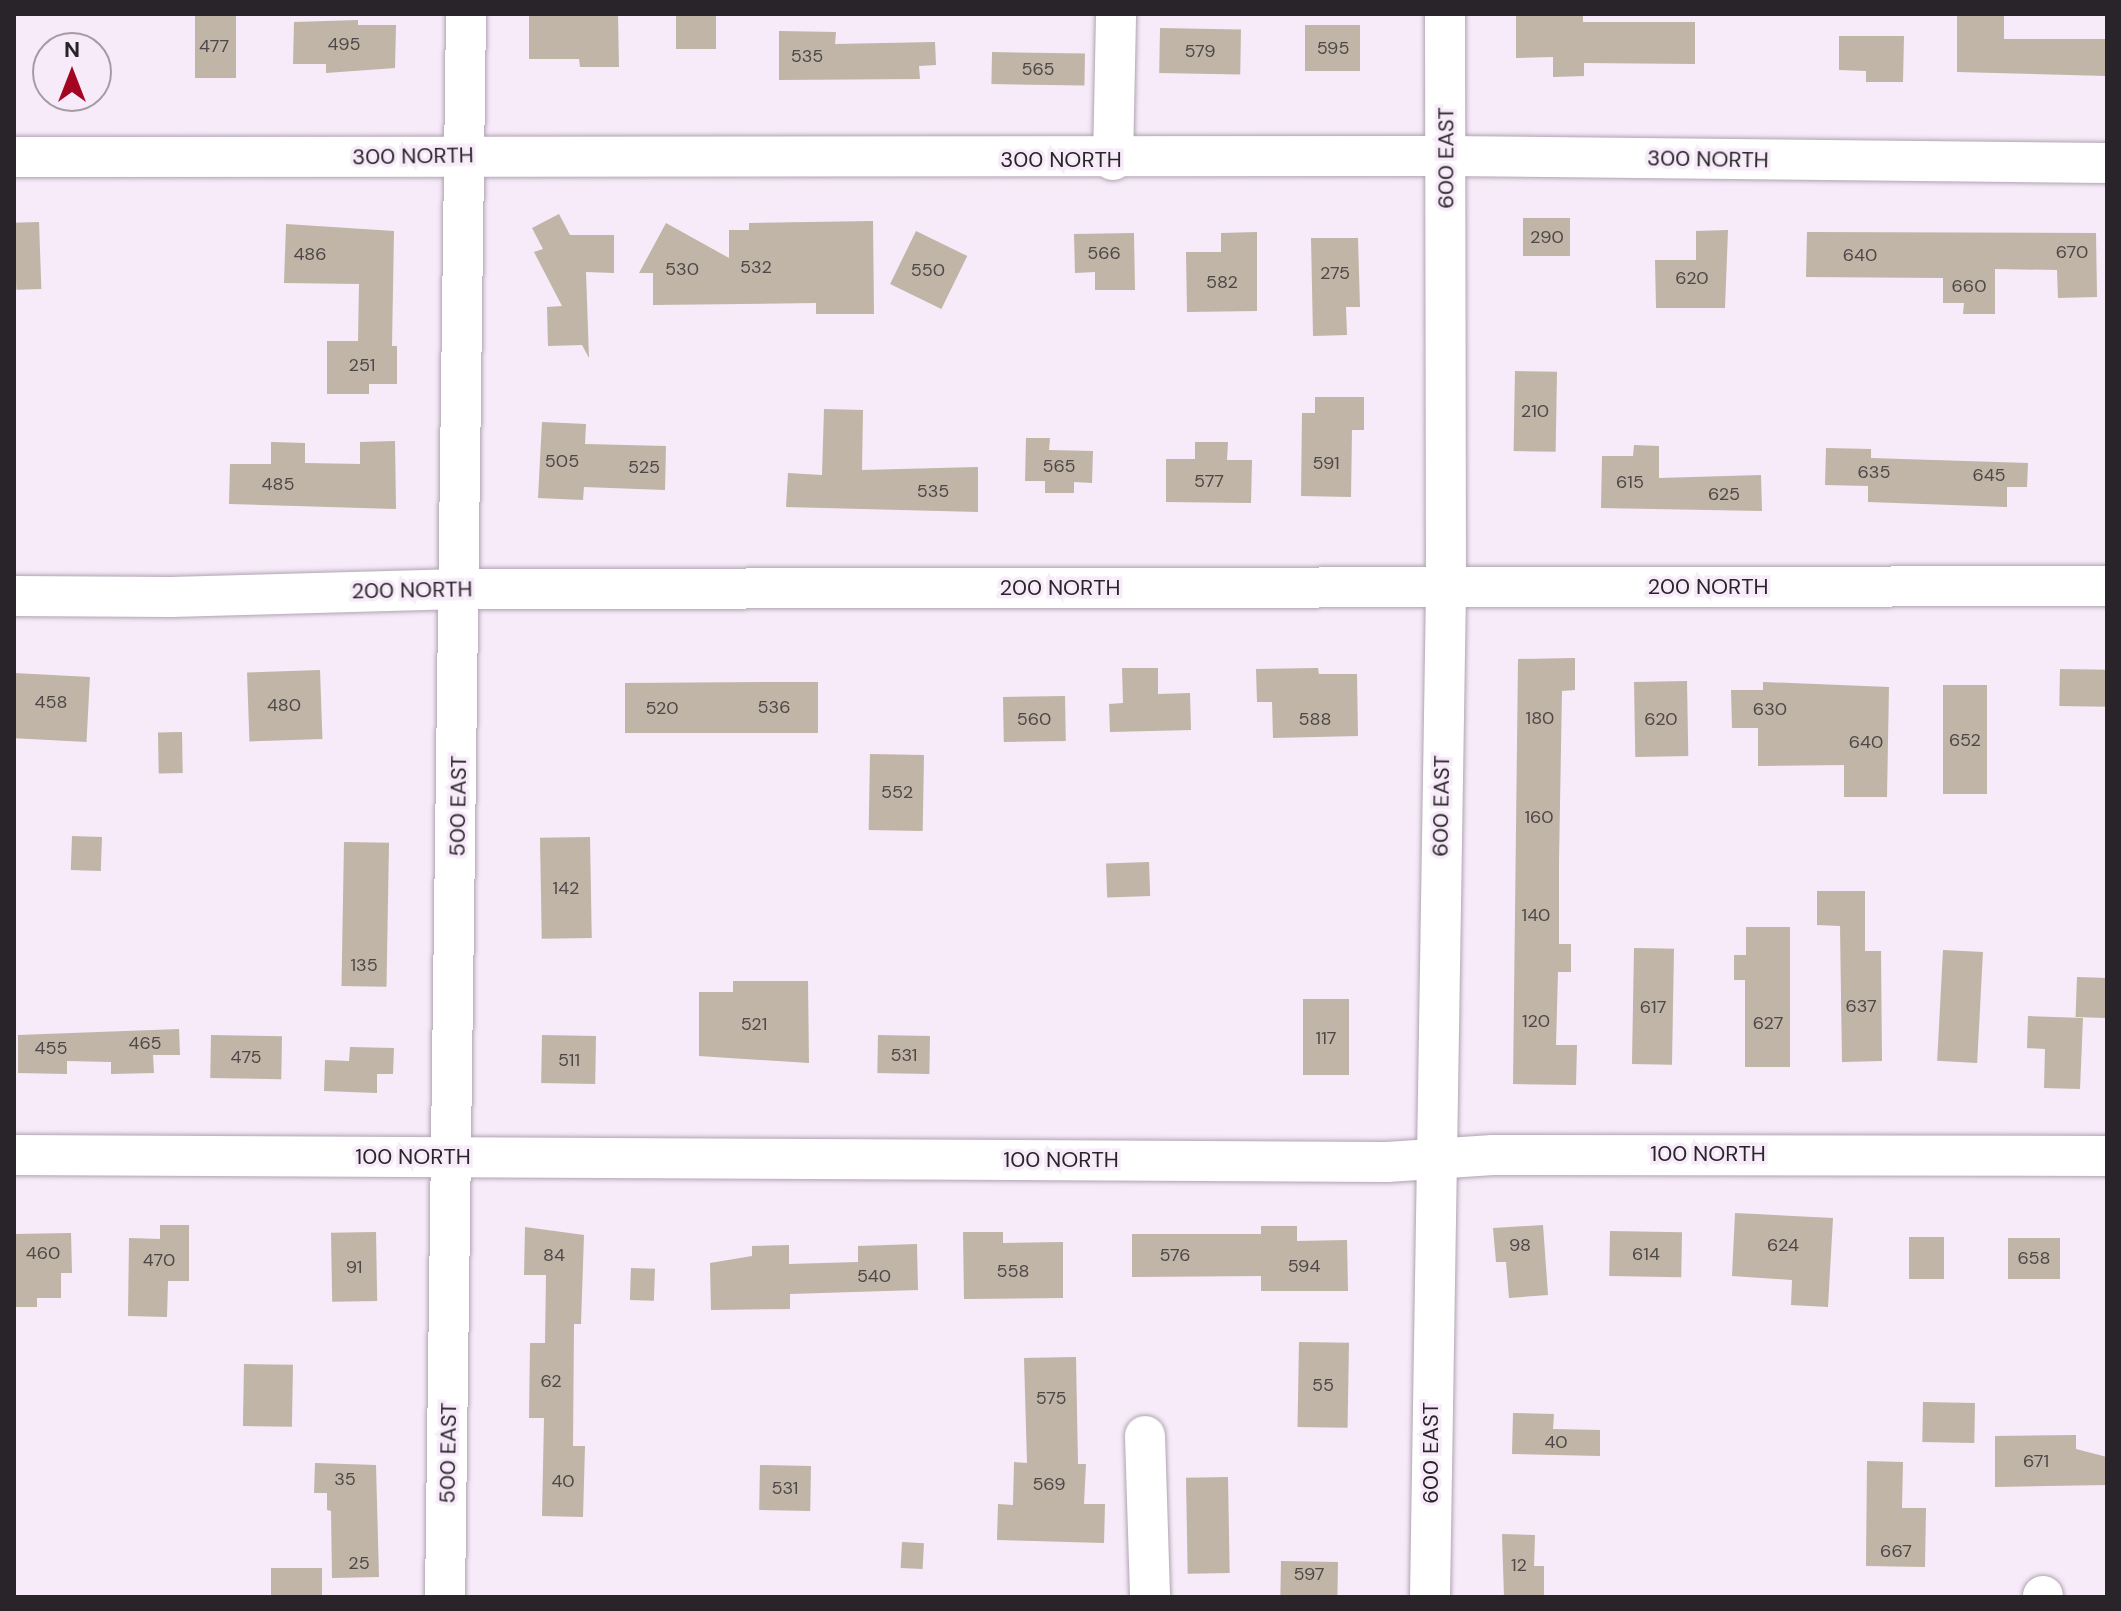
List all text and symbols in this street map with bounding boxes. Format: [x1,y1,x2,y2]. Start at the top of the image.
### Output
north arrow [32,32,112,112]
house number: 495 [327,33,361,55]
text: N [64,35,80,64]
house number: 477 [199,35,229,57]
house number: 595 [1317,37,1349,59]
house number: 579 [1184,40,1216,62]
house number: 535 [791,45,823,67]
house number: 565 [1022,58,1054,80]
street label: 600 EAST [1433,107,1459,209]
street label: 300 NORTH [352,142,474,170]
street label: 300 NORTH [1647,145,1769,173]
street label: 300 NORTH [1000,147,1122,173]
house number: 290 [1530,226,1564,248]
house number: 670 [2056,241,2088,263]
house number: 566 [1087,242,1121,264]
house number: 486 [293,243,327,265]
house number: 640 [1843,244,1877,266]
house number: 532 [740,256,772,278]
house number: 530 [665,258,699,280]
house number: 550 [911,259,945,281]
house number: 275 [1320,262,1350,284]
house number: 620 [1675,267,1709,289]
house number: 582 [1206,271,1238,293]
house number: 660 [1952,275,1986,297]
house number: 251 [349,354,375,376]
house number: 210 [1521,400,1549,422]
house number: 505 [545,450,579,472]
house number: 591 [1312,452,1340,474]
house number: 565 [1043,455,1075,477]
house number: 525 [628,456,660,478]
house number: 635 [1858,461,1890,483]
house number: 645 [1972,464,2006,486]
house number: 577 [1194,470,1224,492]
house number: 615 [1616,471,1644,493]
house number: 485 [262,473,294,495]
house number: 535 [917,480,949,502]
house number: 625 [1708,483,1740,505]
street label: 200 NORTH [1647,574,1769,600]
street label: 200 NORTH [999,575,1121,601]
street label: 200 NORTH [351,576,473,604]
house number: 458 [35,691,67,713]
house number: 480 [267,694,301,716]
house number: 536 [758,696,790,718]
house number: 520 [645,697,679,719]
house number: 630 [1753,698,1787,720]
house number: 180 [1526,707,1554,729]
house number: 560 [1017,708,1051,730]
house number: 588 [1299,708,1331,730]
house number: 620 [1644,708,1678,730]
house number: 652 [1949,729,1981,751]
house number: 640 [1849,731,1883,753]
street label: 500 EAST [444,755,472,857]
street label: 600 EAST [1427,755,1455,857]
house number: 552 [881,781,913,803]
house number: 160 [1524,806,1554,828]
house number: 142 [553,877,579,899]
house number: 140 [1522,904,1550,926]
house number: 135 [350,954,378,976]
house number: 637 [1845,995,1877,1017]
house number: 617 [1640,996,1666,1018]
house number: 120 [1522,1010,1550,1032]
house number: 627 [1753,1012,1783,1034]
house number: 521 [741,1013,767,1035]
house number: 117 [1316,1027,1336,1049]
house number: 465 [129,1032,161,1054]
house number: 455 [35,1037,67,1059]
house number: 531 [891,1044,917,1066]
house number: 475 [231,1046,261,1068]
house number: 511 [558,1049,580,1071]
street label: 100 NORTH [1650,1141,1766,1167]
street label: 100 NORTH [355,1144,471,1170]
street label: 100 NORTH [1003,1147,1119,1173]
house number: 98 [1509,1234,1531,1256]
house number: 624 [1767,1234,1799,1256]
house number: 460 [26,1242,60,1264]
house number: 614 [1632,1243,1660,1265]
house number: 84 [543,1244,565,1266]
house number: 576 [1159,1244,1191,1266]
house number: 658 [2018,1247,2050,1269]
house number: 470 [143,1249,175,1271]
house number: 594 [1288,1255,1320,1277]
house number: 91 [346,1256,362,1278]
house number: 558 [997,1260,1029,1282]
house number: 540 [857,1265,891,1287]
house number: 62 [540,1370,562,1392]
house number: 55 [1312,1374,1334,1396]
house number: 575 [1036,1387,1066,1409]
street label: 500 EAST [434,1402,462,1504]
street label: 600 EAST [1418,1402,1444,1504]
house number: 40 [1544,1431,1568,1453]
house number: 671 [2023,1450,2049,1472]
house number: 35 [334,1468,356,1490]
house number: 40 [551,1470,575,1492]
house number: 569 [1032,1473,1066,1495]
house number: 531 [772,1477,798,1499]
house number: 667 [1880,1540,1912,1562]
house number: 25 [348,1552,370,1574]
house number: 12 [1511,1554,1527,1576]
house number: 597 [1294,1563,1324,1585]

